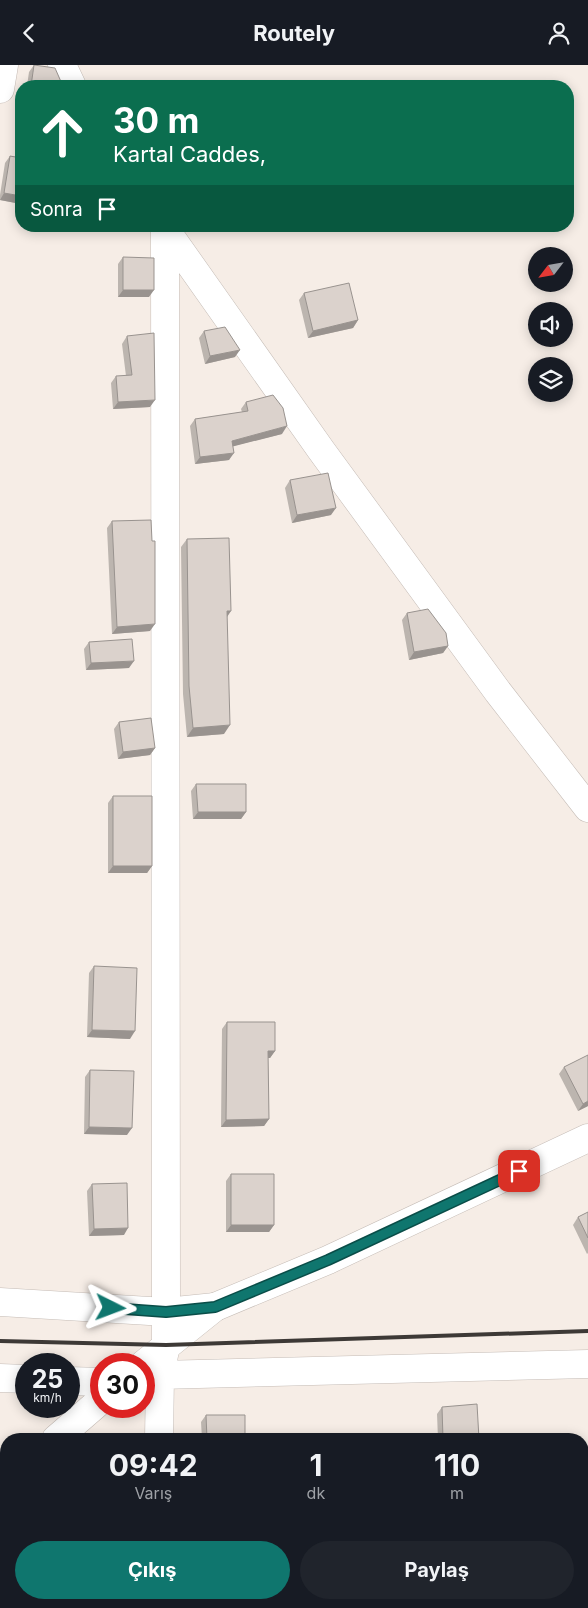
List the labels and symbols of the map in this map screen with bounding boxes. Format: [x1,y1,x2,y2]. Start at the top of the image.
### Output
north arrow [528,247,572,293]
pin [498,1150,540,1192]
position arrow [84,1281,136,1333]
speed limit sign: 30 [90,1353,155,1418]

